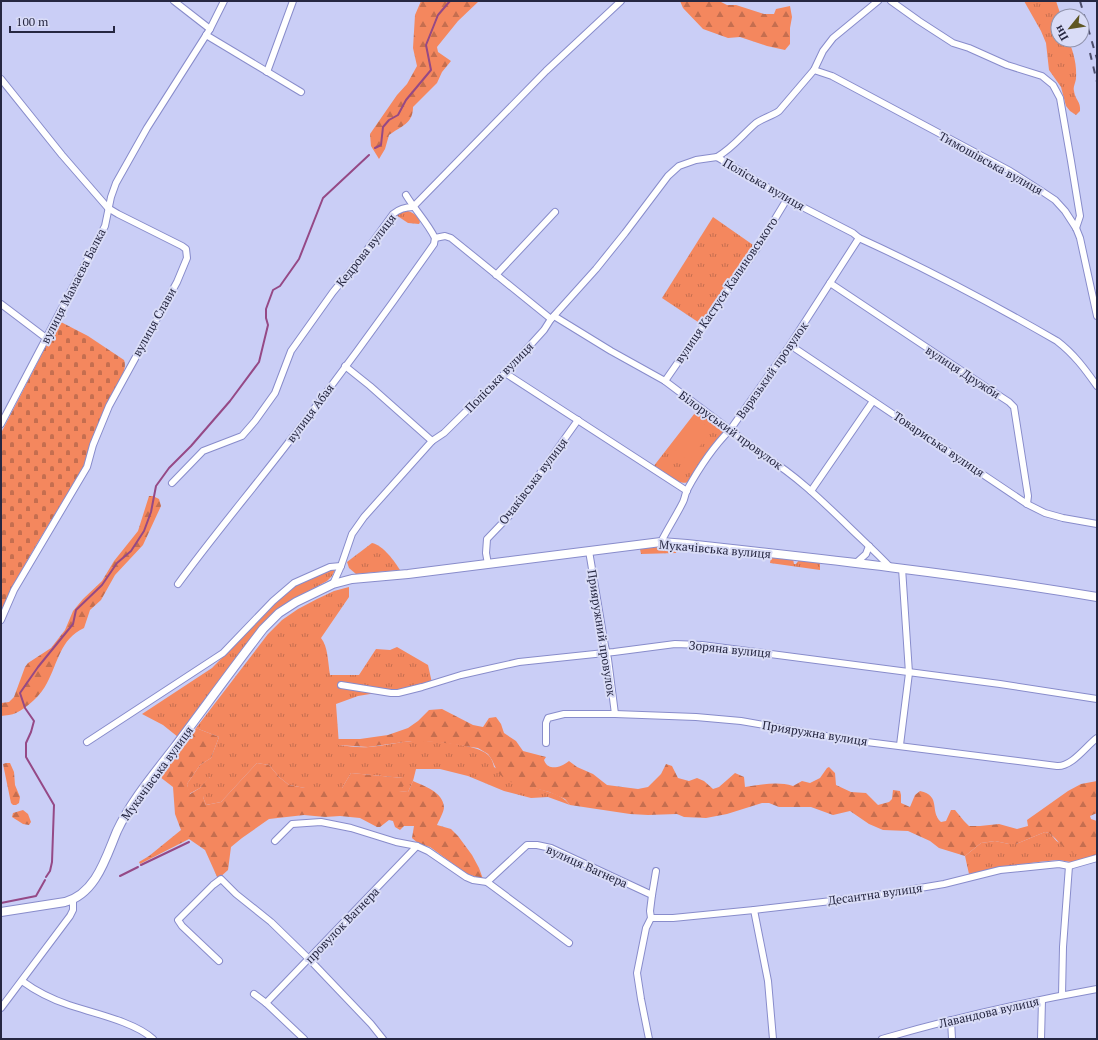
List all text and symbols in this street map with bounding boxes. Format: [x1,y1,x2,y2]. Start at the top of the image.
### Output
scale bar [10,8,114,34]
north arrow [1050,8,1090,48]
text: 100 m [16,14,49,29]
text: Пн [1051,23,1071,43]
street label: Тимошівська вулиця [936,128,1046,198]
street label: Поліська вулиця [720,155,808,213]
street label: Кедрова вулиця [333,211,399,289]
street label: вулиця Кастуся Калиновського [671,214,781,366]
street label: вулиця Мамаєва Балка [37,226,109,346]
street label: вулиця Слави [129,285,179,359]
street label: Варязький провулок [733,318,811,421]
street label: Поліська вулиця [462,339,536,415]
street label: вулиця Дружби [923,342,1003,402]
street label: вулиця Абая [283,381,337,445]
street label: Білоруський провулок [676,387,786,473]
street label: Товариська вулиця [891,408,987,480]
street label: Очаківська вулиця [495,435,571,527]
street label: Мукачівська вулиця [658,537,772,561]
street label: Прияружний провулок [585,569,619,698]
street label: Зоряна вулиця [688,637,772,661]
street label: Прияружна вулиця [761,717,869,749]
street label: Мукачівська вулиця [118,723,196,823]
street label: вулиця Вагнера [544,841,630,891]
street label: Десантна вулиця [827,880,923,908]
street label: провулок Вагнера [302,884,382,966]
street label: Лавандова вулиця [937,993,1040,1031]

